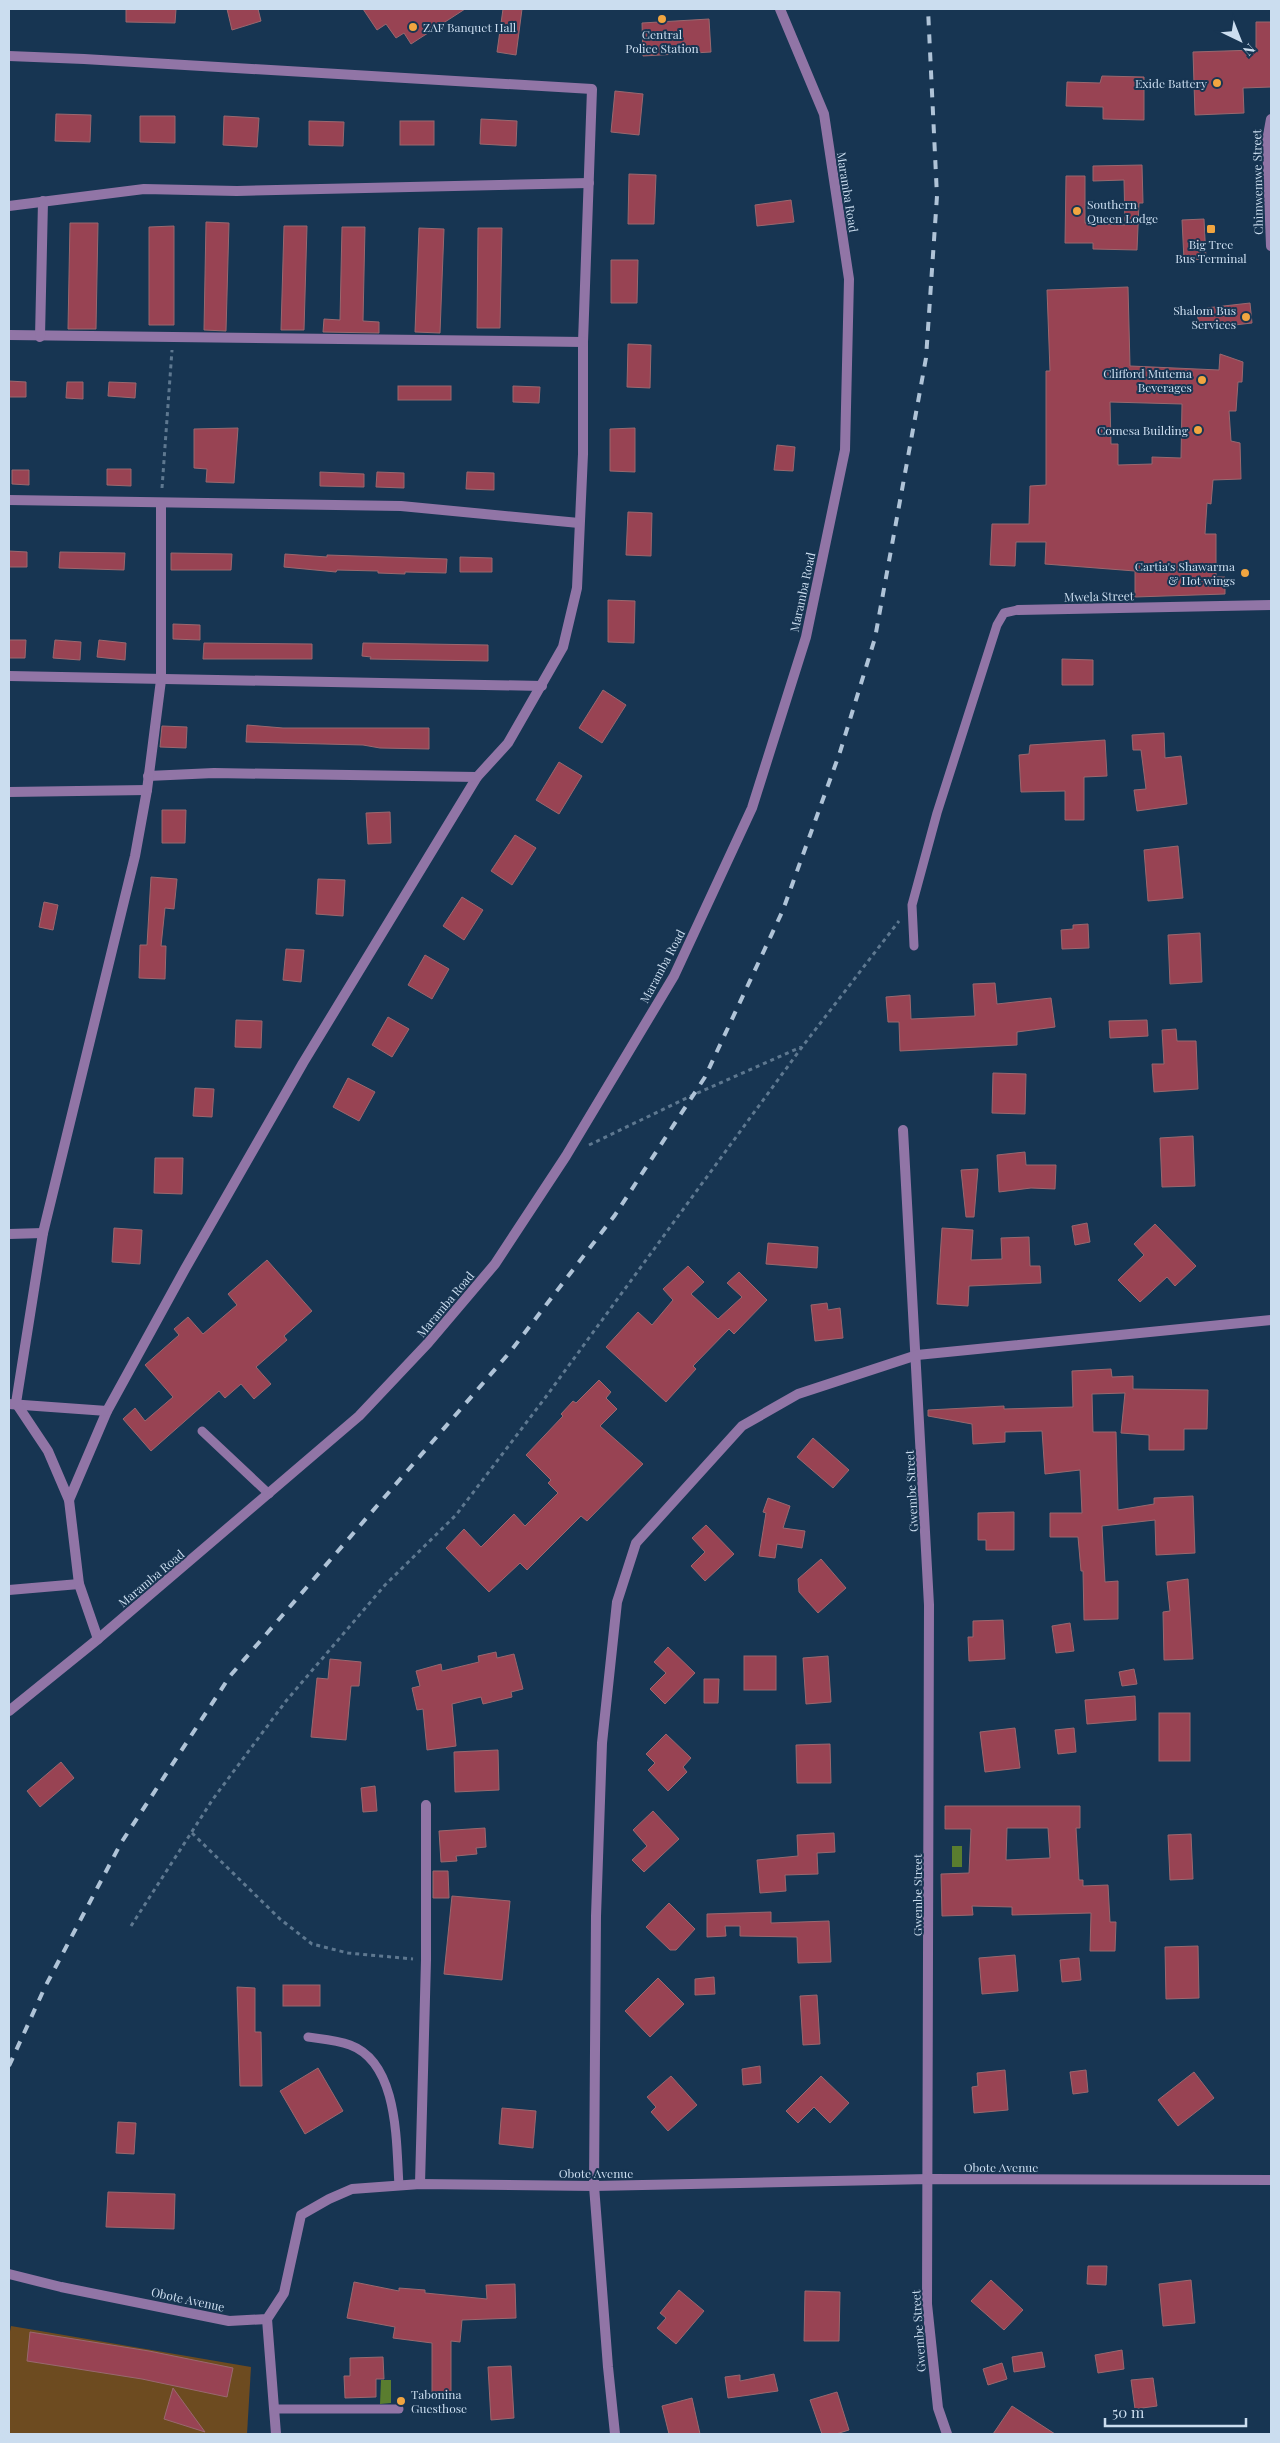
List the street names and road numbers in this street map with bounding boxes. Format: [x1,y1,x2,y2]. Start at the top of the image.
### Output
street label: Chimwemwe Street [1248,128,1266,235]
street label: Maramba Road [834,151,862,233]
street label: Maramba Road [786,551,818,633]
street label: Mwela Street [1064,587,1135,605]
street label: Maramba Road [636,926,688,1006]
street label: Maramba Road [413,1268,477,1340]
street label: Gwembe Street [901,1449,921,1533]
street label: Maramba Road [115,1546,187,1610]
street label: Gwembe Street [909,1853,925,1936]
street label: Obote Avenue [964,2159,1038,2175]
street label: Obote Avenue [559,2165,633,2181]
street label: Obote Avenue [150,2283,226,2315]
street label: Gwembe Street [907,2289,929,2373]

